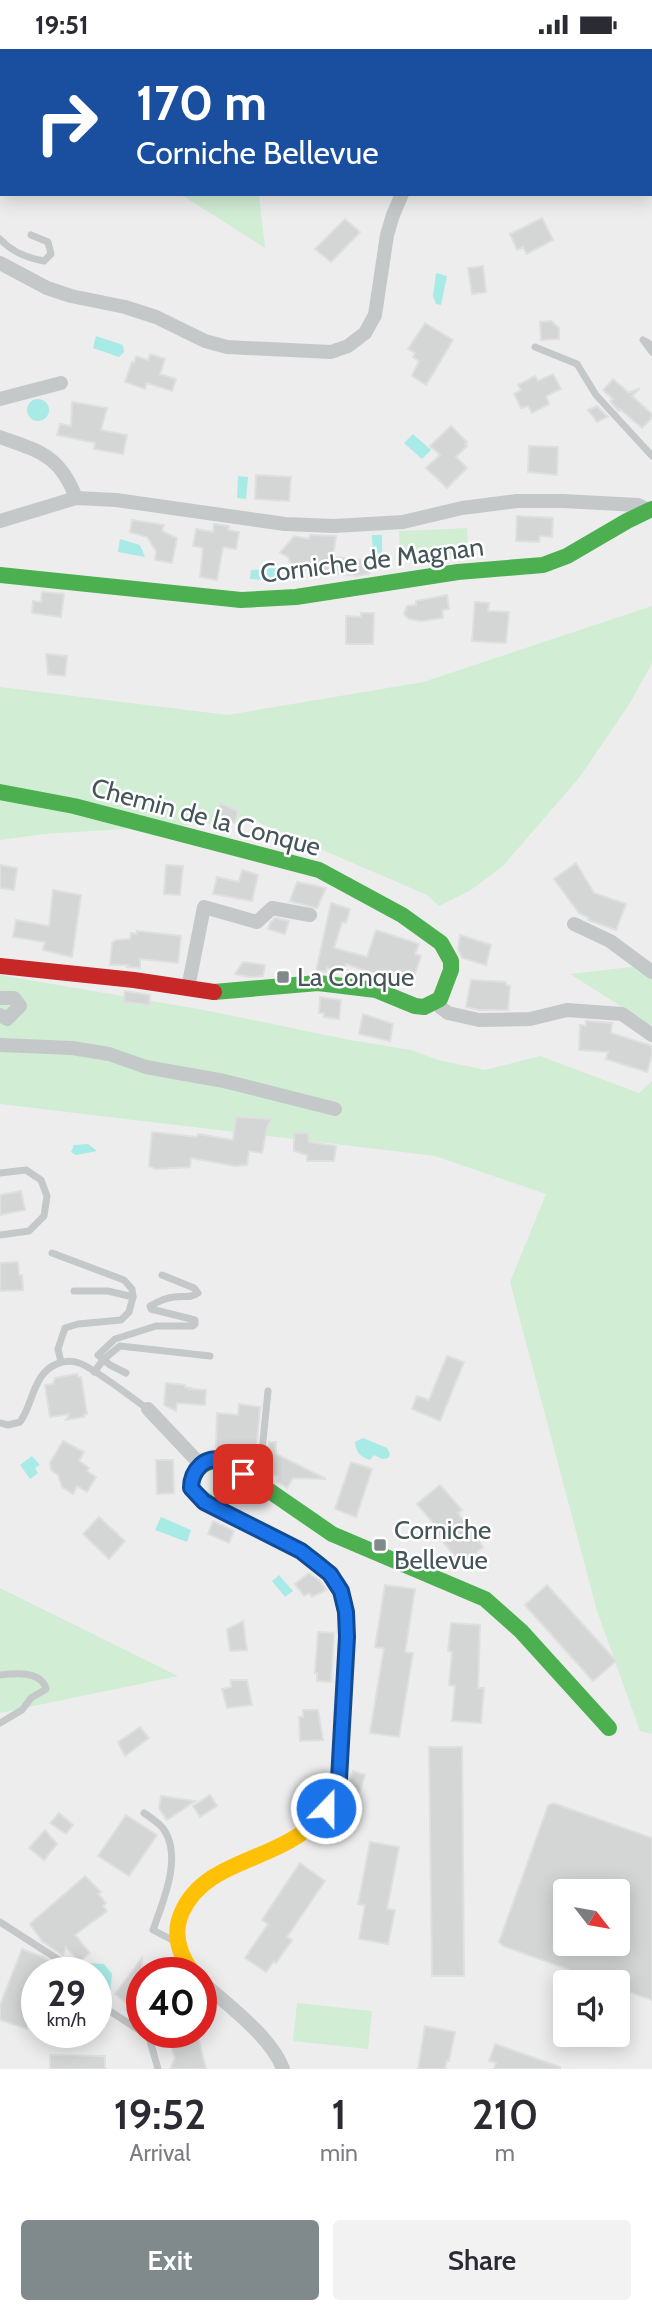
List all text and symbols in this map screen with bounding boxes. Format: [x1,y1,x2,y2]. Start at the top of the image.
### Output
text: 19:51 [35,9,89,41]
text: 170 m [136,73,267,132]
icon: right [21,77,112,168]
text: Corniche Bellevue [136,133,379,172]
street label: Corniche de Magnan [258,530,486,590]
street label: Chemin de la Conque [88,771,324,863]
place label: La Conque [297,961,414,993]
marker: La Conque [275,969,291,985]
pin [213,1444,273,1504]
icon: arrive [224,1455,262,1493]
place label: Corniche Bellevue [394,1514,491,1576]
marker: Corniche Bellevue [372,1537,388,1553]
position arrow [289,1771,363,1845]
north arrow [553,1879,630,1957]
map controls [553,1879,630,2047]
speed limit sign: 40 [126,1957,217,2048]
button: sound [553,1970,630,2047]
text: 29 [47,1972,86,2015]
text: km/h [47,2009,86,2031]
text: 19:52 [114,2088,206,2140]
text: 1 [331,2088,346,2140]
text: 210 [472,2088,538,2140]
text: Arrival [129,2139,191,2167]
text: min [320,2139,358,2167]
text: m [495,2139,515,2167]
button: Exit [21,2220,319,2300]
button: Share [333,2220,631,2300]

